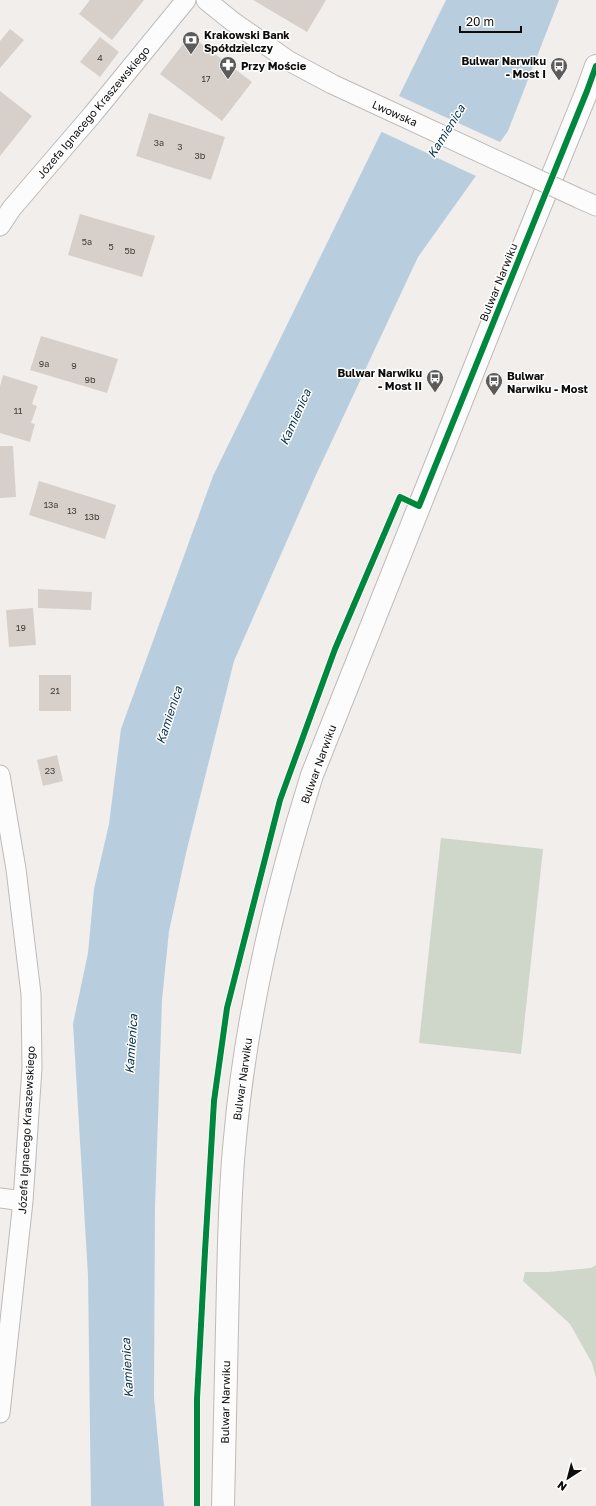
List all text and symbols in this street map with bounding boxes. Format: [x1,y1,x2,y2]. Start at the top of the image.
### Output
scale bar [460,8,521,34]
text: 20 m [466,14,494,29]
place label: Krakowski Bank Spółdzielczy [204,28,290,54]
bank icon: Krakowski Bank Spółdzielczy [181,30,201,55]
street label: Józefa Ignacego Kraszewskiego [34,43,152,181]
house number: 4 [97,52,103,63]
place label: Bulwar Narwiku - Most I [462,54,546,80]
pharmacy icon: Przy Moście [218,55,238,80]
bus stop icon: Bulwar Narwiku - Most I [549,56,569,81]
place label: Przy Moście [241,59,307,72]
house number: 17 [201,73,211,84]
street label: Lwowska [370,97,420,129]
water label: Kamienica [424,101,469,160]
house number: 3a [154,137,164,148]
house number: 3 [177,141,183,152]
house number: 3b [195,150,206,161]
house number: 5a [82,236,92,247]
house number: 5 [108,241,114,252]
street label: Bulwar Narwiku [476,241,520,323]
house number: 5b [125,245,136,256]
house number: 9a [39,358,49,369]
house number: 9 [71,360,77,371]
place label: Bulwar Narwiku - Most II [338,366,422,392]
bus stop icon: Bulwar Narwiku - Most II [425,368,445,393]
place label: Bulwar Narwiku - Most [507,369,588,395]
bus stop icon: Bulwar Narwiku - Most [484,371,504,396]
house number: 9b [85,374,96,385]
water label: Kamienica [276,386,314,447]
house number: 11 [14,405,23,416]
house number: 13a [44,499,58,510]
house number: 13 [67,505,77,516]
house number: 13b [84,511,100,522]
house number: 19 [16,622,26,633]
water label: Kamienica [153,683,186,746]
house number: 21 [50,685,60,696]
street label: Bulwar Narwiku [298,723,338,805]
house number: 23 [45,765,55,776]
water label: Kamienica [121,1013,141,1074]
street label: Bulwar Narwiku [230,1037,254,1121]
street label: Józefa Ignacego Kraszewskiego [15,1045,37,1214]
water label: Kamienica [118,1337,136,1398]
street label: Bulwar Narwiku [218,1360,232,1444]
north arrow [548,1458,588,1498]
text: N [555,1479,569,1494]

